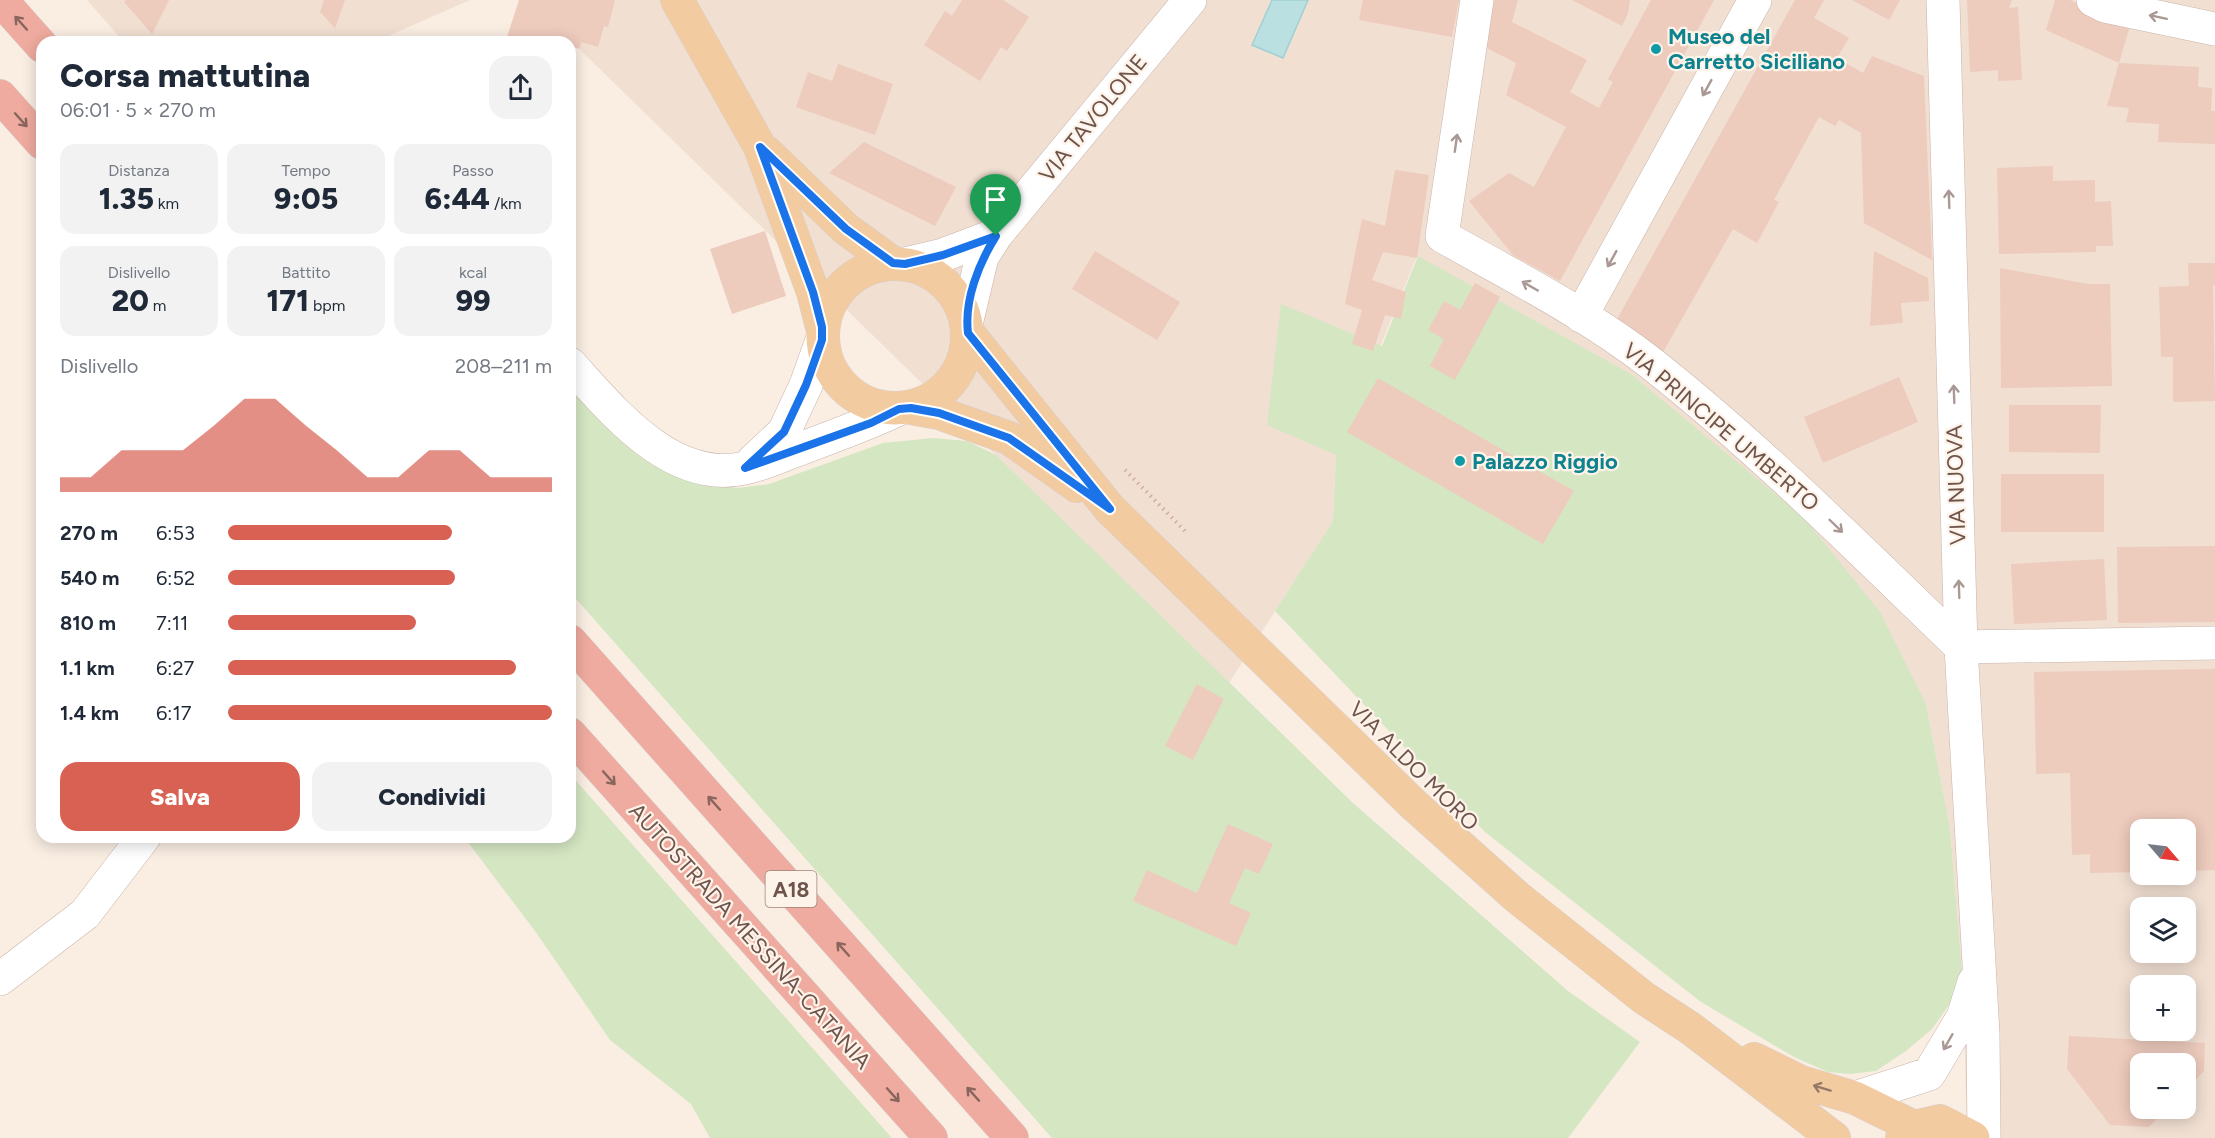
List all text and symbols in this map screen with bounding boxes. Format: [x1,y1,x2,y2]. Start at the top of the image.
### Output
one-way arrow [2148,11,2168,22]
one-way arrow [14,16,28,31]
place label: Museo del Carretto Siciliano [1668,23,1845,75]
marker: Museo del Carretto Siciliano [1649,42,1663,56]
street label: VIA TAVOLONE [1033,49,1153,187]
text: Corsa mattutina [60,56,310,95]
button: share [489,56,552,119]
one-way arrow [1701,79,1713,96]
text: 06:01 · 5 × 270 m [60,98,216,122]
one-way arrow [14,112,28,127]
one-way arrow [1450,134,1461,154]
text: Distanza [108,161,170,180]
text: Tempo [282,161,330,180]
text: Passo [452,161,494,180]
pin [970,174,1021,236]
text: 1.35 [99,180,154,217]
text: 9:05 [274,180,338,217]
text: 6:44 [424,180,490,217]
icon: arrive [979,183,1012,216]
one-way arrow [1943,189,1954,209]
text: km [154,194,179,213]
text: /km [490,194,522,213]
one-way arrow [1606,250,1618,267]
text: Dislivello [108,263,170,282]
text: Battito [281,263,331,282]
text: kcal [459,263,487,282]
one-way arrow [1522,280,1539,292]
text: 20 [112,282,149,319]
text: 171 [267,282,309,319]
text: 99 [455,282,491,319]
text: m [149,296,166,315]
text: bpm [309,296,345,315]
street label: VIA PRINCIPE UMBERTO [1617,337,1825,517]
text: Dislivello [60,354,138,378]
text: 208–211 m [455,354,552,378]
one-way arrow [1948,384,1960,404]
street label: VIA NUOVA [1940,424,1972,546]
place label: Palazzo Riggio [1472,448,1618,475]
marker: Palazzo Riggio [1453,454,1467,468]
one-way arrow [1829,519,1844,534]
text: 270 m [60,521,118,545]
text: 6:53 [156,521,195,545]
text: 540 m [60,566,119,590]
text: 6:52 [156,566,195,590]
one-way arrow [1953,579,1965,599]
text: 810 m [60,611,116,635]
text: 7:11 [156,611,188,635]
text: 1.1 km [60,656,115,680]
text: 6:27 [156,656,194,680]
street label: VIA ALDO MORO [1344,696,1484,836]
text: 1.4 km [60,701,119,725]
text: 6:17 [156,701,191,725]
button: Salva [60,762,300,831]
button: Condividi [312,762,552,831]
one-way arrow [602,770,616,785]
one-way arrow [707,796,721,811]
street label: AUTOSTRADA MESSINA-CATANIA [623,797,877,1075]
north arrow [2130,819,2196,885]
map controls [2130,819,2196,1119]
road number: A18 [766,871,816,907]
button: layers [2130,897,2196,963]
one-way arrow [837,941,851,957]
button: + [2130,975,2196,1041]
one-way arrow [1941,1033,1953,1050]
button: − [2130,1053,2196,1119]
one-way arrow [1813,1082,1832,1093]
one-way arrow [966,1087,980,1102]
one-way arrow [886,1088,900,1103]

